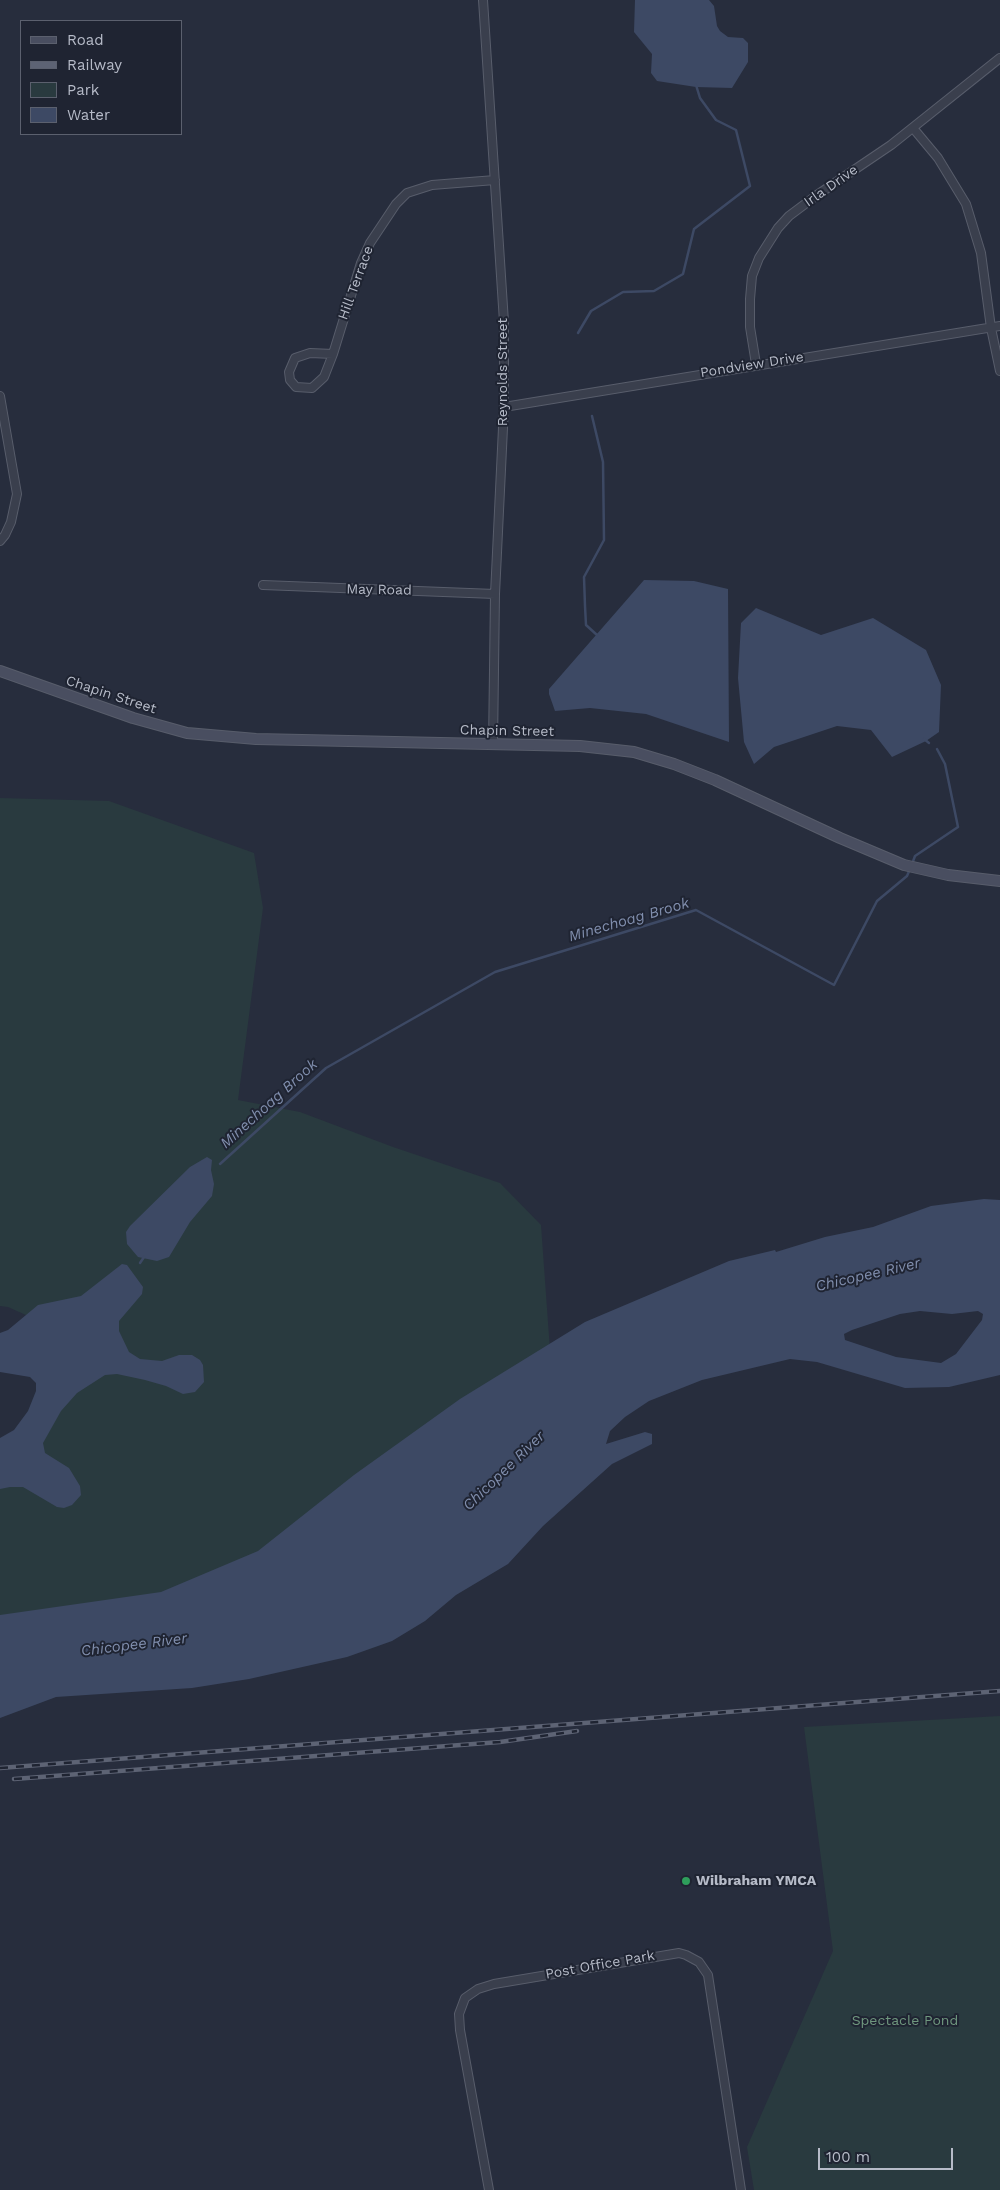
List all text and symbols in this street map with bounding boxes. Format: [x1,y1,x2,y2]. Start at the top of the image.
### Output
legend [20,20,182,135]
text: Road [67,31,104,49]
text: Railway [67,56,122,74]
text: Park [67,81,99,99]
text: Water [67,106,110,124]
street label: Irla Drive [801,161,861,211]
street label: Hill Terrace [335,244,377,322]
street label: Reynolds Street [495,318,511,426]
street label: Pondview Drive [699,349,805,381]
street label: May Road [346,581,412,599]
street label: Chapin Street [64,672,158,718]
street label: Chapin Street [460,722,554,740]
water label: Minechoag Brook [567,894,691,946]
water label: Minechoag Brook [217,1056,321,1152]
water label: Chicopee River [814,1254,922,1296]
water label: Chicopee River [459,1427,549,1515]
water label: Chicopee River [80,1630,188,1660]
place label: Wilbraham YMCA [696,1873,816,1889]
marker: Wilbraham YMCA [680,1875,692,1887]
street label: Post Office Park [544,1947,656,1983]
park label: Spectacle Pond [852,2013,958,2029]
scale bar [820,2138,955,2170]
text: 100 m [826,2148,870,2166]

